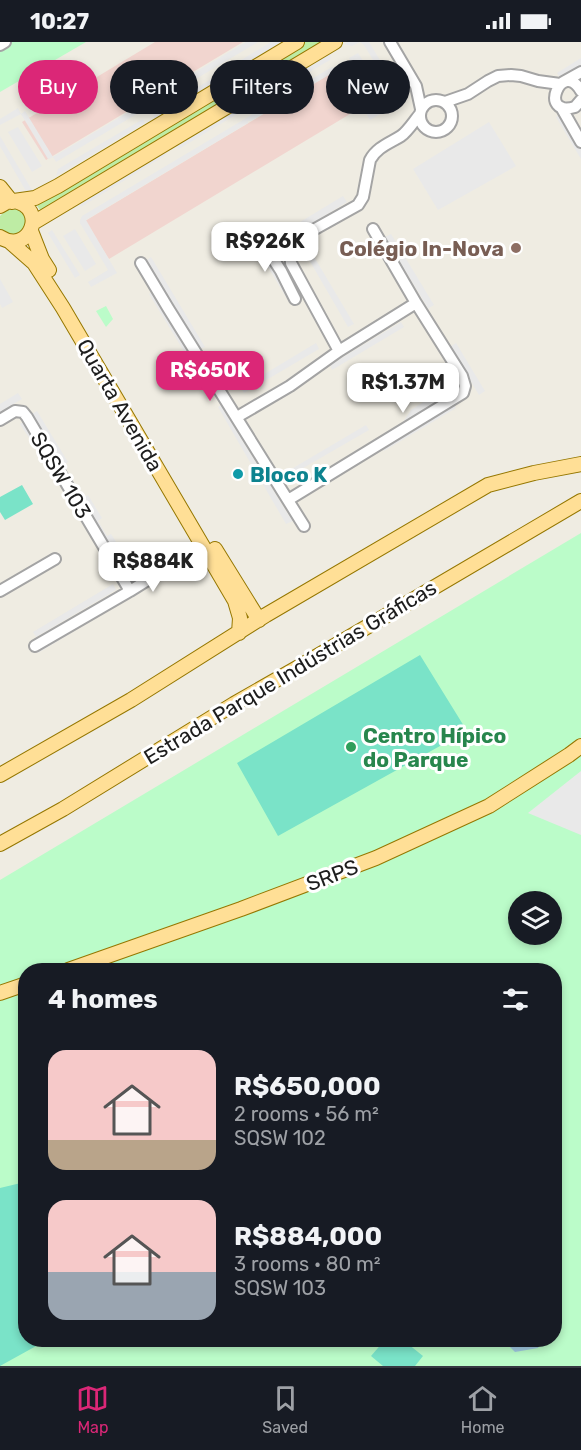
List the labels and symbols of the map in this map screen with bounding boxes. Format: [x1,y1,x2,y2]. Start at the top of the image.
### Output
pin: R$926K [216,222,314,273]
place label: Colégio In-Nova [339,236,504,261]
marker: Colégio In-Nova [509,241,523,255]
street label: Quarta Avenida [72,334,168,476]
pin: R$650K [161,351,259,402]
pin: R$1.37M [348,363,458,414]
street label: SQSW 103 [25,427,97,523]
place label: Bloco K [250,462,327,487]
marker: Bloco K [231,467,245,481]
pin: R$884K [104,542,202,593]
street label: Estrada Parque Indústrias Gráficas [139,575,441,769]
place label: Centro Hípico do Parque [363,723,506,772]
marker: Centro Hípico do Parque [344,740,358,754]
street label: SRPS [303,854,361,896]

